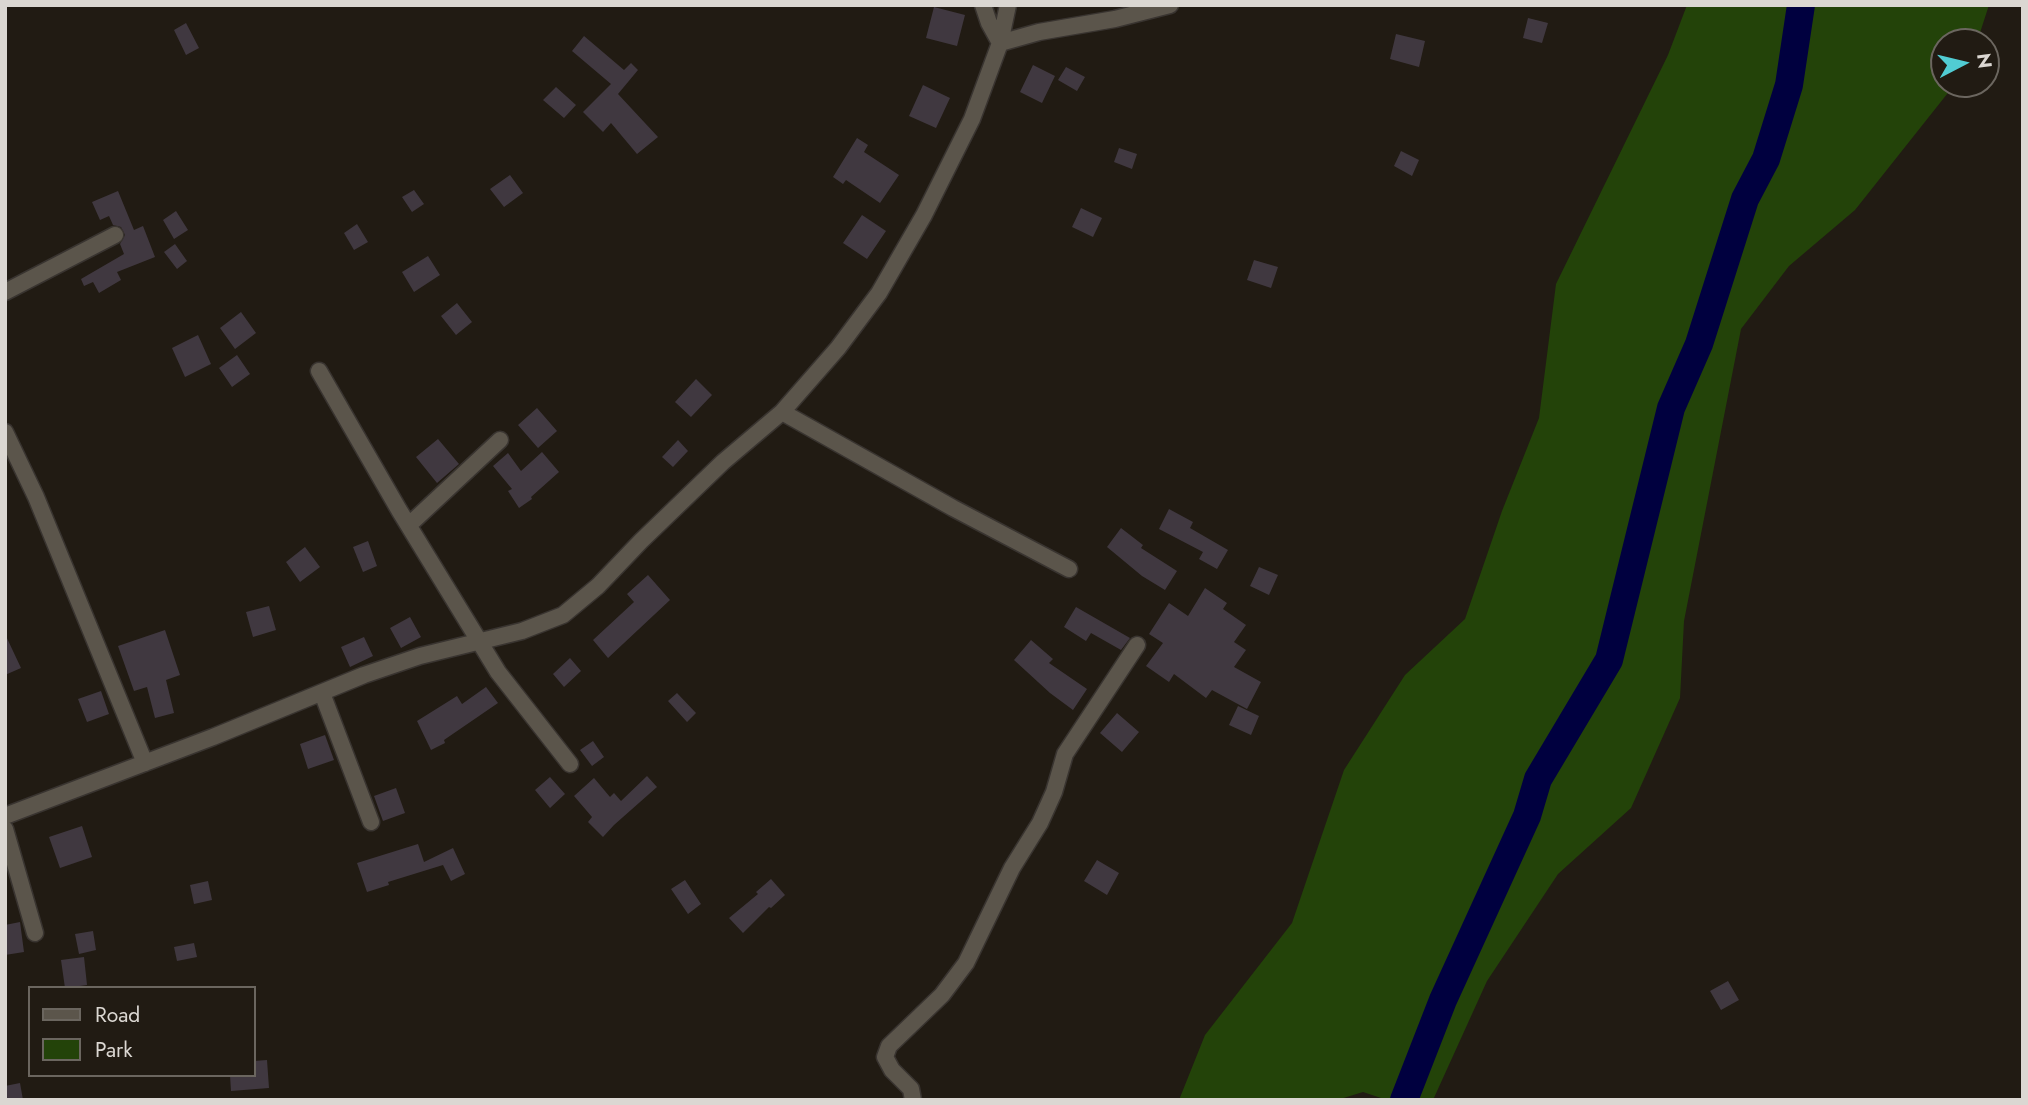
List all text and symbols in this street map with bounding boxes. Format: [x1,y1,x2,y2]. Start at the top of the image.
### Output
north arrow [1930,28,2000,98]
text: N [1970,51,1999,70]
legend [28,986,256,1077]
text: Road [95,1000,140,1030]
text: Park [95,1035,132,1065]

